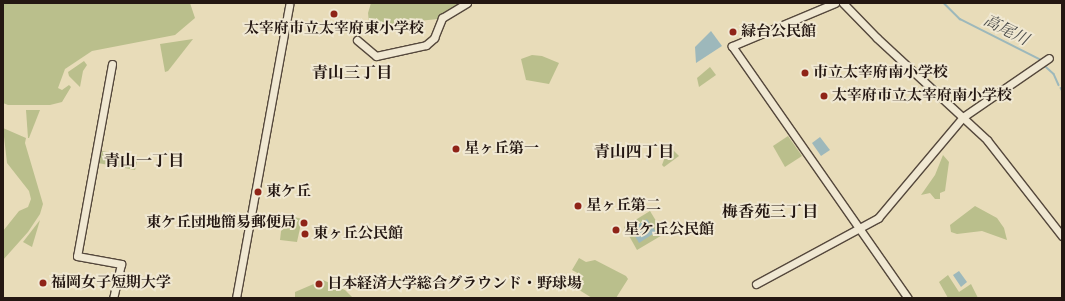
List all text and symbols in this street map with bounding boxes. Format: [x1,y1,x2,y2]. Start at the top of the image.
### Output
marker: 太宰府市立太宰府東小学校 [329,9,339,19]
water label: 高尾川 [980,11,1032,49]
place label: 太宰府市立太宰府東小学校 [244,20,424,38]
place label: 緑台公民館 [741,23,816,41]
marker: 緑台公民館 [728,27,738,37]
district label: 青山三丁目 [312,63,392,83]
place label: 市立太宰府南小学校 [813,64,948,82]
marker: 市立太宰府南小学校 [800,68,810,78]
place label: 太宰府市立太宰府南小学校 [832,87,1012,105]
marker: 太宰府市立太宰府南小学校 [819,91,829,101]
place label: 星ヶ丘第一 [464,140,539,158]
district label: 青山四丁目 [594,142,674,162]
marker: 星ヶ丘第一 [451,144,461,154]
district label: 青山一丁目 [104,151,184,171]
place label: 東ケ丘 [266,183,311,201]
marker: 東ケ丘 [253,187,263,197]
place label: 星ヶ丘第二 [586,197,661,215]
marker: 星ヶ丘第二 [573,201,583,211]
district label: 梅香苑三丁目 [722,202,818,222]
place label: 東ケ丘団地簡易郵便局 [146,214,296,232]
marker: 東ケ丘団地簡易郵便局 [299,218,309,228]
place label: 星ケ丘公民館 [624,221,714,239]
place label: 東ヶ丘公民館 [313,225,403,243]
marker: 星ケ丘公民館 [611,225,621,235]
marker: 東ヶ丘公民館 [300,229,310,239]
place label: 福岡女子短期大学 [51,274,171,292]
place label: 日本経済大学総合グラウンド・野球場 [327,275,582,293]
marker: 福岡女子短期大学 [38,278,48,288]
marker: 日本経済大学総合グラウンド・野球場 [314,279,324,289]

